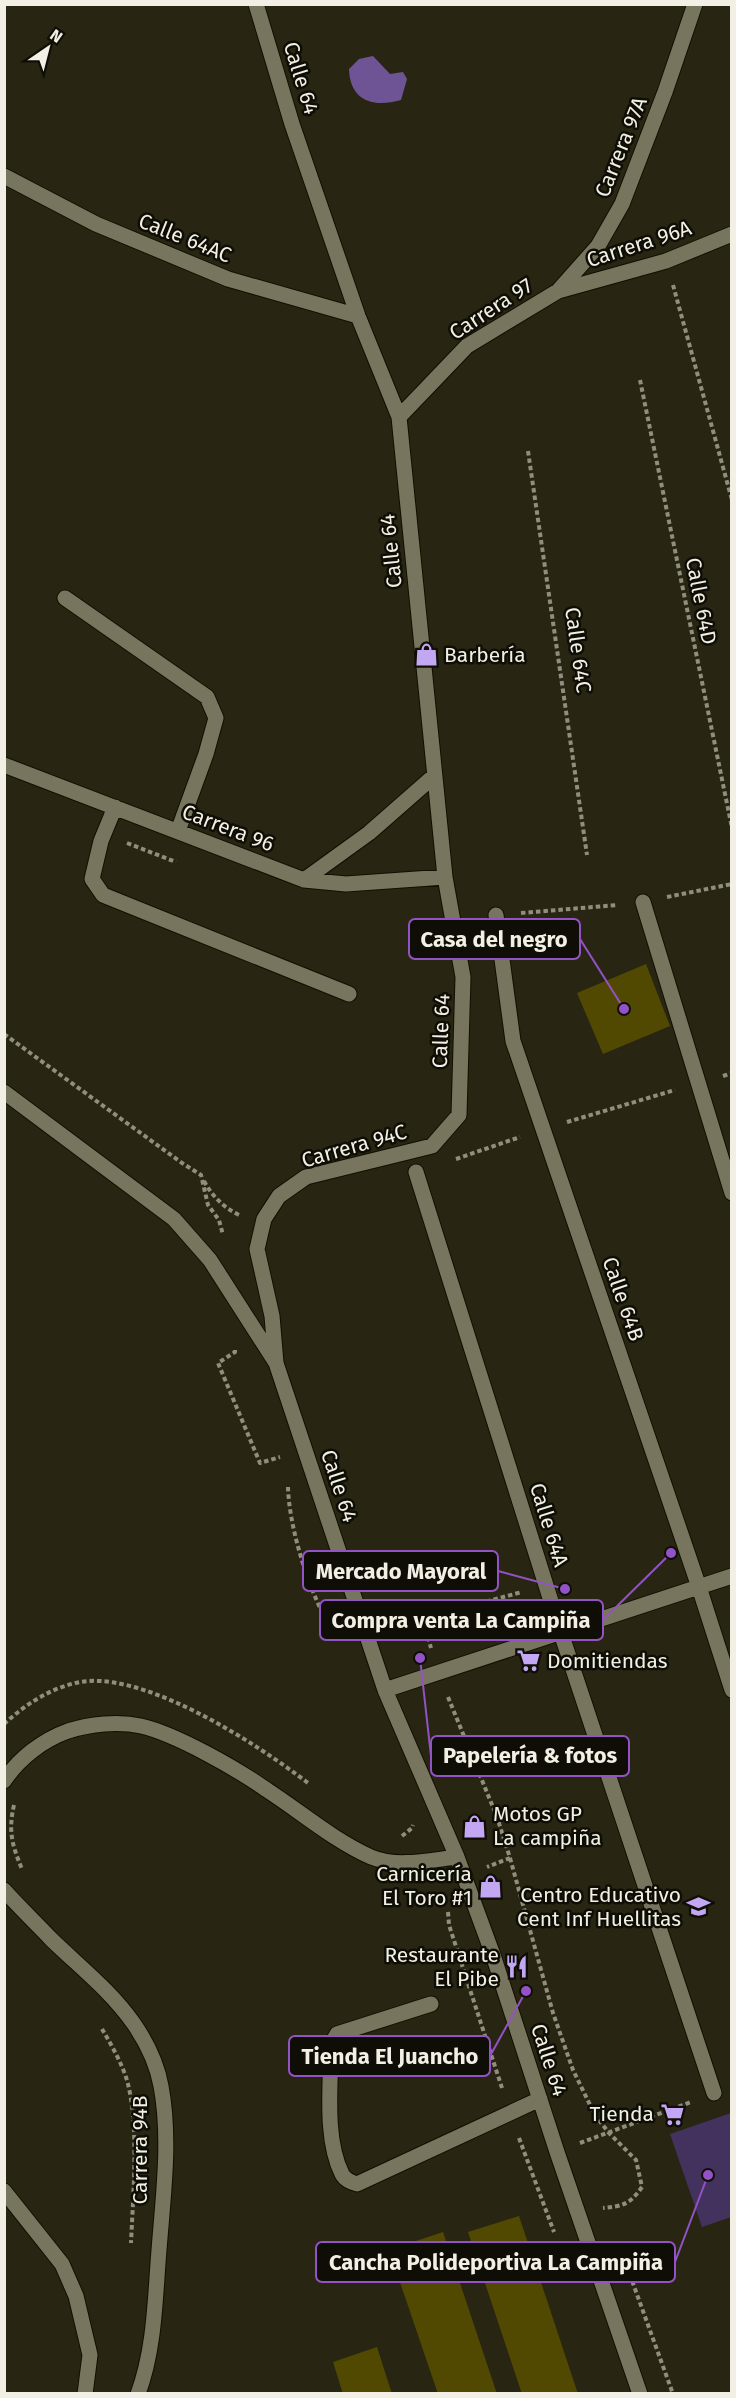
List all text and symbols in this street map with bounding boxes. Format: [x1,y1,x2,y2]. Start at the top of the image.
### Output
north arrow [18,18,78,78]
text: N [47,25,66,47]
street label: Calle 64 [278,39,324,117]
street label: Carrera 97A [589,93,653,201]
street label: Calle 64AC [135,208,235,268]
street label: Carrera 96A [583,215,695,273]
street label: Carrera 97 [444,272,538,346]
street label: Calle 64 [374,513,408,589]
street label: Calle 64D [680,555,722,647]
street label: Calle 64C [559,606,597,695]
shop icon: Barbería [413,642,439,668]
place label: Barbería [444,642,526,668]
street label: Carrera 96 [178,799,278,857]
callout: Casa del negro [409,919,580,959]
text: Casa del negro [420,926,568,953]
street label: Calle 64 [427,993,455,1069]
street label: Carrera 94C [298,1119,410,1173]
street label: Calle 64B [597,1254,649,1344]
street label: Calle 64 [315,1447,363,1525]
street label: Calle 64A [524,1480,574,1570]
callout: Mercado Mayoral [303,1551,498,1591]
text: Mercado Mayoral [316,1558,487,1585]
callout: Compra venta La Campiña [320,1600,603,1640]
text: Compra venta La Campiña [331,1607,591,1634]
supermarket icon: Domitiendas [516,1648,542,1674]
place label: Domitiendas [547,1648,668,1674]
callout: Papelería & fotos [431,1736,629,1776]
text: Papelería & fotos [443,1742,617,1769]
place label: Motos GP La campiña [493,1801,602,1851]
shop icon: Motos GP La campiña [462,1813,488,1839]
place label: Carnicería El Toro #1 [376,1861,472,1911]
shop icon: Carnicería El Toro #1 [477,1873,503,1899]
place label: Centro Educativo Cent Inf Huellitas [517,1882,681,1932]
school or university icon: Centro Educativo Cent Inf Huellitas [686,1894,712,1920]
place label: Restaurante El Pibe [384,1942,499,1992]
restaurant icon: Restaurante El Pibe [504,1954,530,1980]
street label: Calle 64 [525,2021,573,2099]
callout: Tienda El Juancho [289,2036,490,2076]
text: Tienda El Juancho [302,2043,479,2070]
street label: Carrera 94B [127,2095,153,2205]
place label: Tienda [589,2101,654,2127]
supermarket icon: Tienda [659,2101,685,2127]
callout: Cancha Polideportiva La Campiña [316,2242,675,2282]
text: Cancha Polideportiva La Campiña [329,2249,663,2276]

